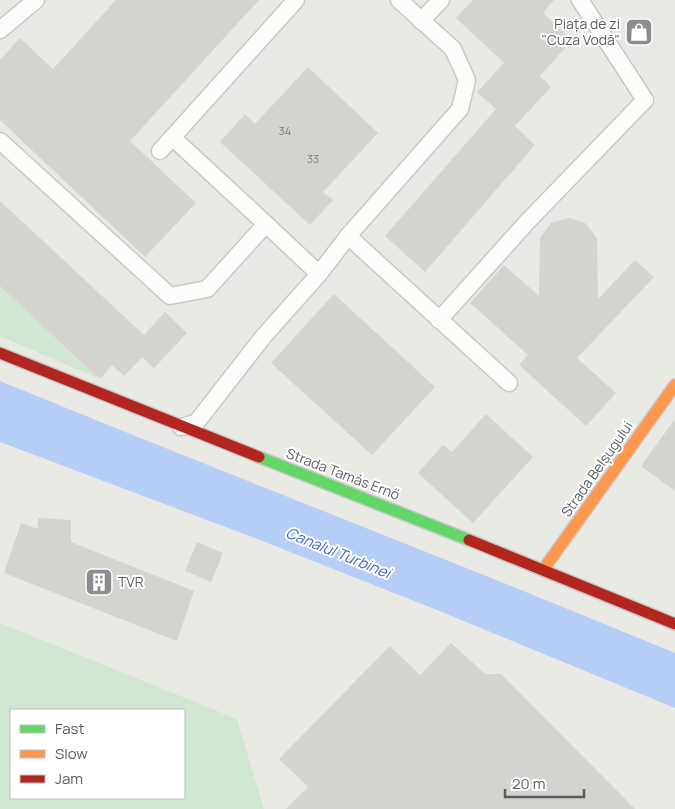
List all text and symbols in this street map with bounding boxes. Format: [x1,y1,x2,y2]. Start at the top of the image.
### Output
place label: Piața de zi "Cuza Vodă" [541,14,620,49]
shop icon: Piața de zi "Cuza Vodă" [624,17,654,47]
house number: 34 [279,123,291,138]
house number: 33 [307,151,319,166]
street label: Strada Belșugului [556,417,637,520]
street label: Strada Tamás Ernő [284,443,403,504]
water label: Canalul Turbinei [283,522,396,584]
building icon: TVR [84,567,114,597]
place label: TVR [118,572,144,591]
legend [10,709,185,799]
text: Fast [55,718,84,739]
text: Slow [55,743,88,764]
scale bar [505,766,584,798]
text: Jam [55,768,83,789]
text: 20 m [512,773,545,794]

